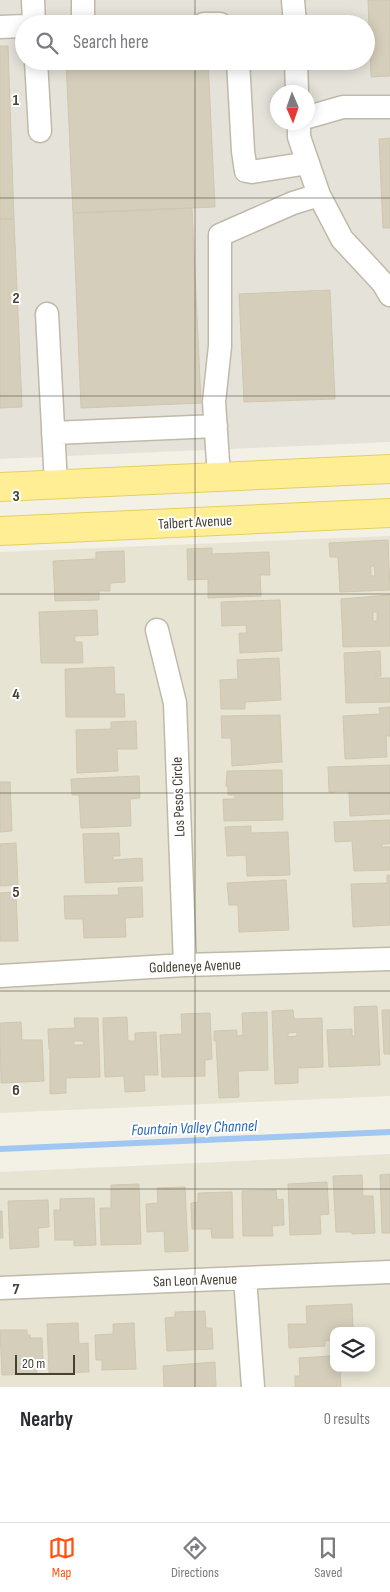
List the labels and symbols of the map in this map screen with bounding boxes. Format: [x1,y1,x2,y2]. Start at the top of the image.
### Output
north arrow [270,85,315,130]
text: 1 [13,91,20,110]
text: 2 [12,289,20,308]
text: 3 [12,487,20,506]
street label: Talbert Avenue [158,511,232,534]
text: 4 [12,685,20,704]
street label: Los Pesos Circle [168,757,189,837]
text: 5 [12,883,20,902]
street label: Goldeneye Avenue [149,955,241,978]
text: 6 [12,1081,20,1100]
water label: Fountain Valley Channel [131,1117,258,1140]
street label: San Leon Avenue [153,1270,237,1291]
text: 7 [13,1280,20,1299]
scale bar [15,1352,75,1375]

